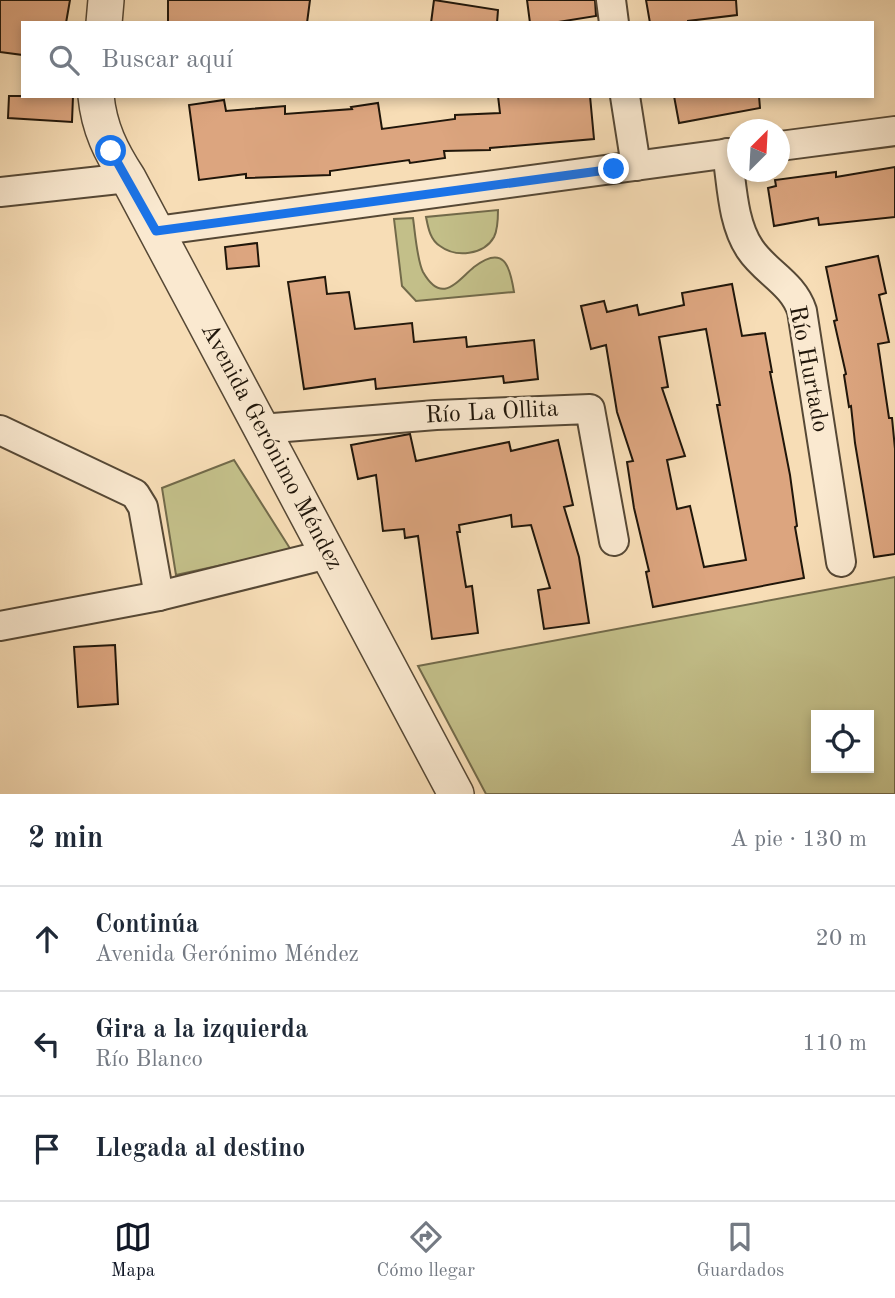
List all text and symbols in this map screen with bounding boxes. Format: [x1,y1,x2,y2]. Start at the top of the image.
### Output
search box [21,21,874,98]
icon: search [45,41,83,79]
text: Buscar aquí [101,47,233,73]
north arrow [727,119,790,182]
route start [95,135,126,166]
route end [598,153,629,184]
street label: Río Hurtado [784,304,832,434]
street label: Avenida Gerónimo Méndez [196,320,346,574]
street label: Río La Ollita [425,398,559,428]
map controls [811,710,874,773]
button: locate [811,710,874,773]
text: 2 min [28,824,103,854]
text: A pie · 130 m [730,828,867,851]
text: Continúa [95,912,199,938]
icon: ahead [28,920,66,958]
text: 20 m [816,927,867,950]
text: Avenida Gerónimo Méndez [95,943,359,966]
text: Gira a la izquierda [95,1017,308,1043]
icon: left [28,1025,66,1063]
text: 110 m [802,1032,867,1055]
text: Río Blanco [95,1048,203,1071]
icon: arrive [28,1130,66,1168]
text: Llegada al destino [95,1136,305,1162]
tab: Mapa [111,1218,155,1283]
tab: Cómo llegar [377,1218,475,1283]
tab: Guardados [696,1218,784,1283]

